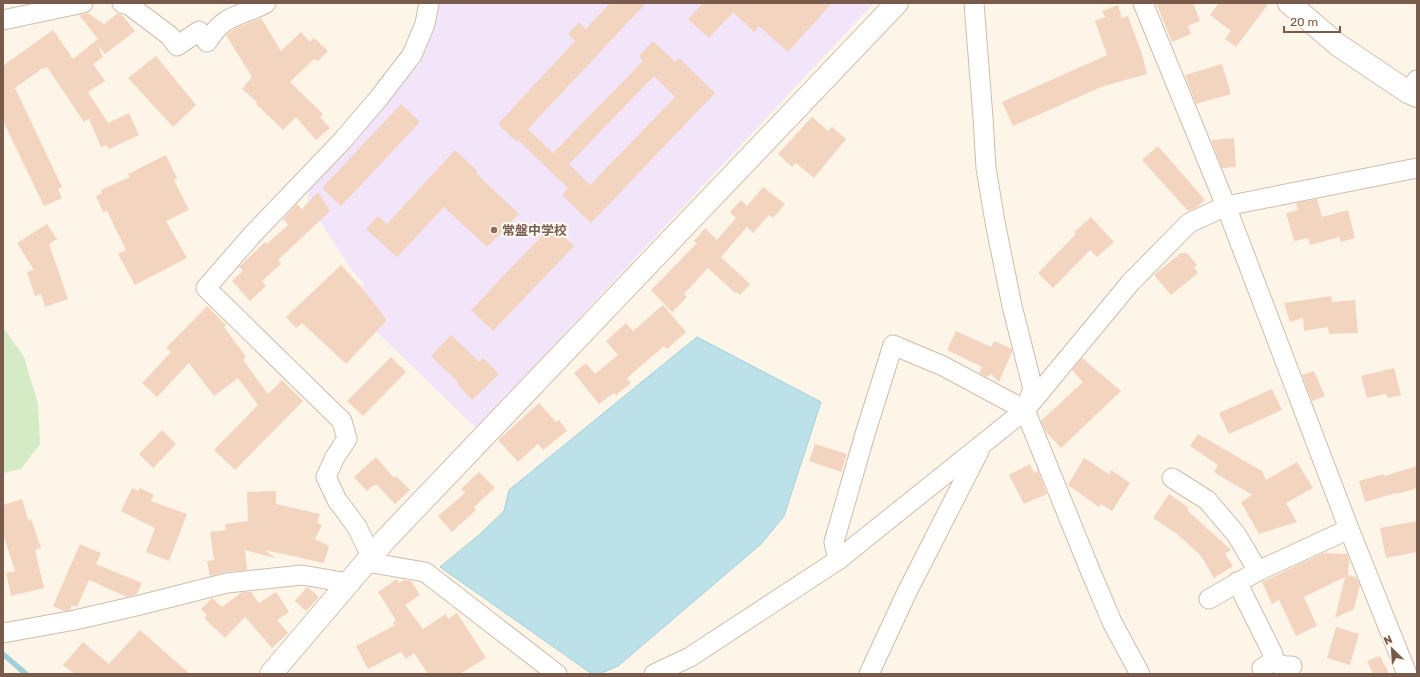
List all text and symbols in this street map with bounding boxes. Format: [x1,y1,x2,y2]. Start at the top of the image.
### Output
scale bar [1284,8,1340,34]
text: 20 m [1290,15,1318,29]
place label: 常盤中学校 [502,223,567,238]
marker: 常盤中学校 [489,225,499,235]
north arrow [1372,629,1412,669]
text: N [1382,633,1394,648]

